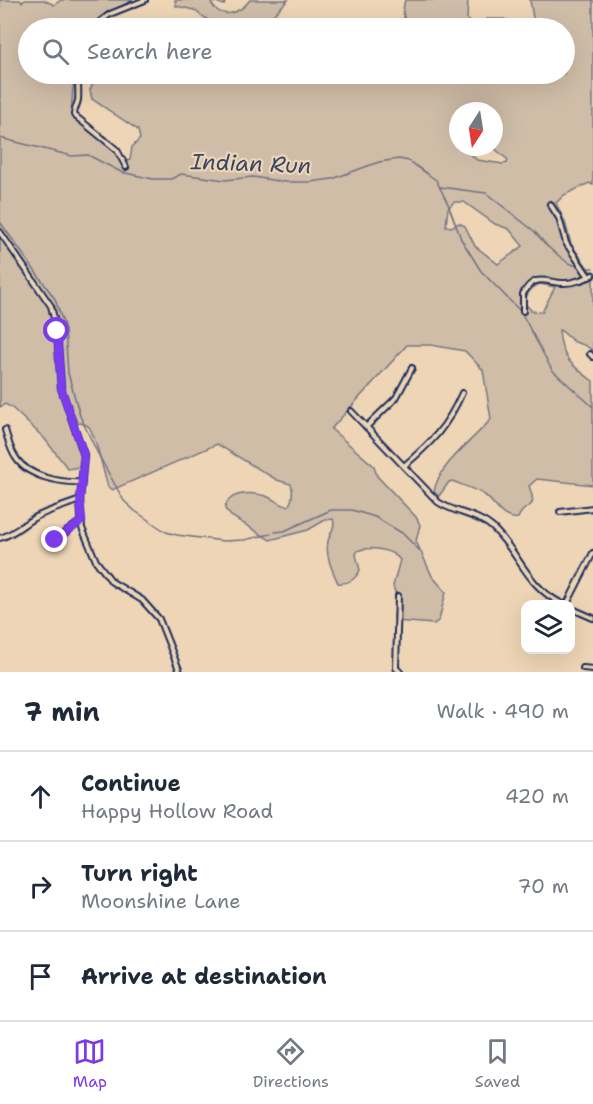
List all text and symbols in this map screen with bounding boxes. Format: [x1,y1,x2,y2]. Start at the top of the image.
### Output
search box [18,18,575,84]
icon: search [39,35,72,68]
text: Search here [87,37,213,66]
north arrow [449,102,503,156]
water label: Indian Run [189,147,312,180]
route start [43,317,69,343]
route end [41,526,67,552]
map controls [521,600,575,654]
button: layers [521,600,575,654]
text: 7 min [24,694,100,729]
text: Walk · 490 m [437,698,569,724]
text: Continue [81,769,181,798]
icon: ahead [24,780,57,813]
text: 420 m [505,783,569,809]
text: Happy Hollow Road [81,798,273,824]
text: Turn right [81,859,198,888]
icon: right [24,870,57,903]
text: 70 m [517,873,569,899]
text: Moonshine Lane [81,888,241,914]
icon: arrive [24,960,57,993]
text: Arrive at destination [81,962,327,991]
tab: Map [73,1035,107,1092]
tab: Directions [253,1035,329,1092]
tab: Saved [475,1035,520,1092]

